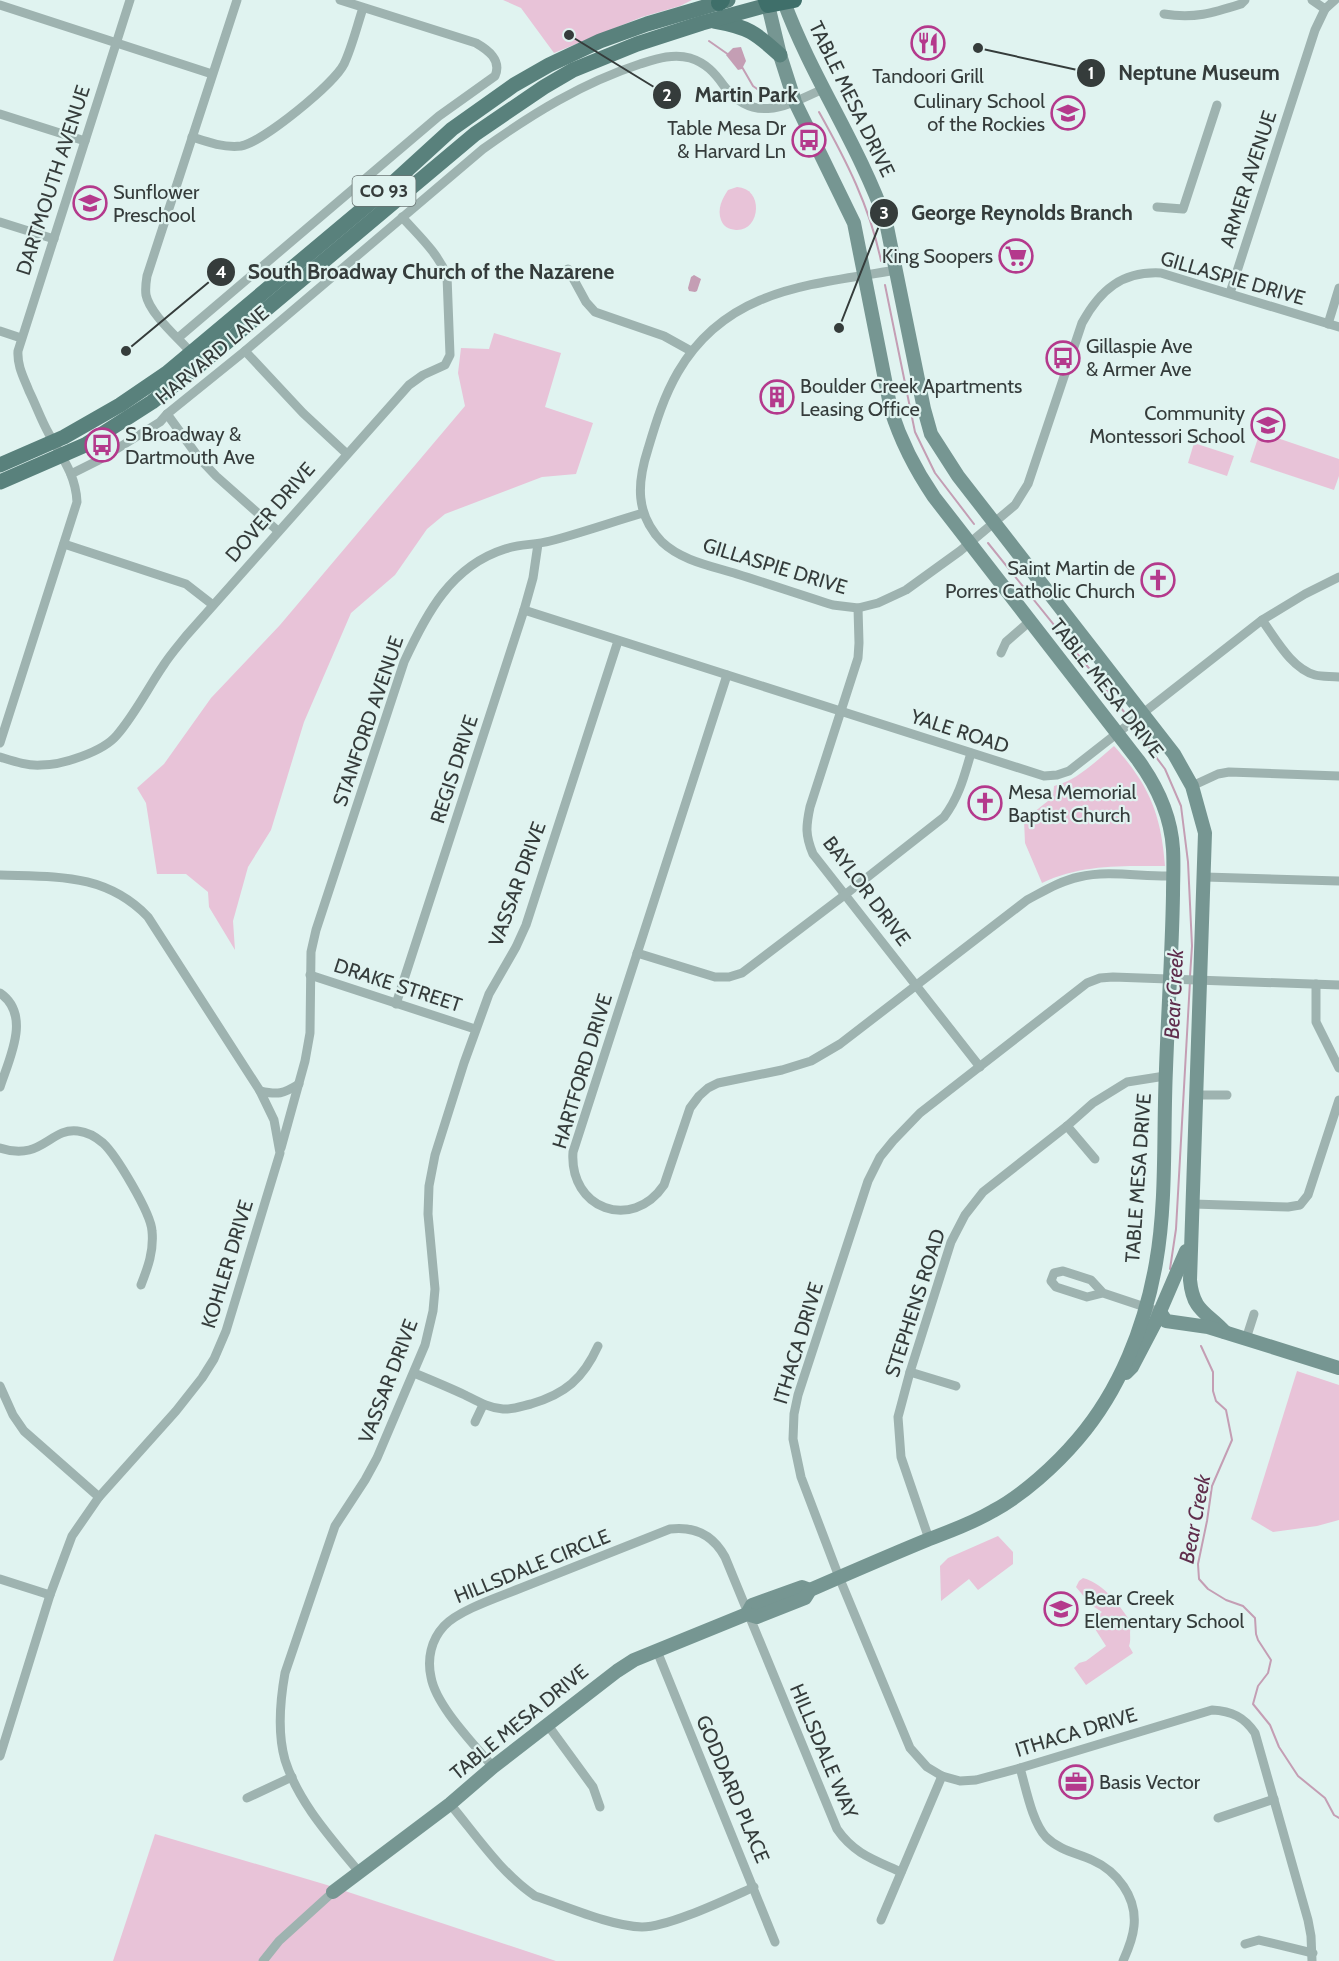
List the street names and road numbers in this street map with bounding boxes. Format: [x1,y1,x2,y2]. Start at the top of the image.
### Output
street label: TABLE MESA DRIVE [804,17,900,181]
street label: DARTMOUTH AVENUE [11,82,95,278]
street label: ARMER AVENUE [1215,108,1281,250]
road number: CO 93 [352,176,416,206]
street label: GILLASPIE DRIVE [1158,246,1308,310]
street label: HARVARD LANE [150,301,274,409]
street label: DOVER DRIVE [220,457,320,567]
street label: GILLASPIE DRIVE [700,533,850,599]
street label: TABLE MESA DRIVE [1045,614,1169,762]
street label: STANFORD AVENUE [328,633,408,809]
street label: YALE ROAD [907,704,1012,758]
street label: REGIS DRIVE [425,712,483,826]
street label: VASSAR DRIVE [483,818,551,950]
street label: BAYLOR DRIVE [818,832,916,950]
street label: DRAKE STREET [331,953,465,1017]
street label: HARTFORD DRIVE [547,991,617,1151]
street label: TABLE MESA DRIVE [1120,1092,1156,1264]
street label: KOHLER DRIVE [196,1197,258,1331]
street label: STEPHENS ROAD [880,1226,950,1380]
street label: ITHACA DRIVE [768,1279,828,1407]
street label: VASSAR DRIVE [353,1316,423,1446]
street label: HILLSDALE CIRCLE [451,1524,613,1608]
street label: TABLE MESA DRIVE [445,1659,593,1785]
street label: HILLSDALE WAY [785,1680,863,1822]
street label: ITHACA DRIVE [1012,1702,1140,1762]
street label: GODDARD PLACE [691,1712,775,1866]

